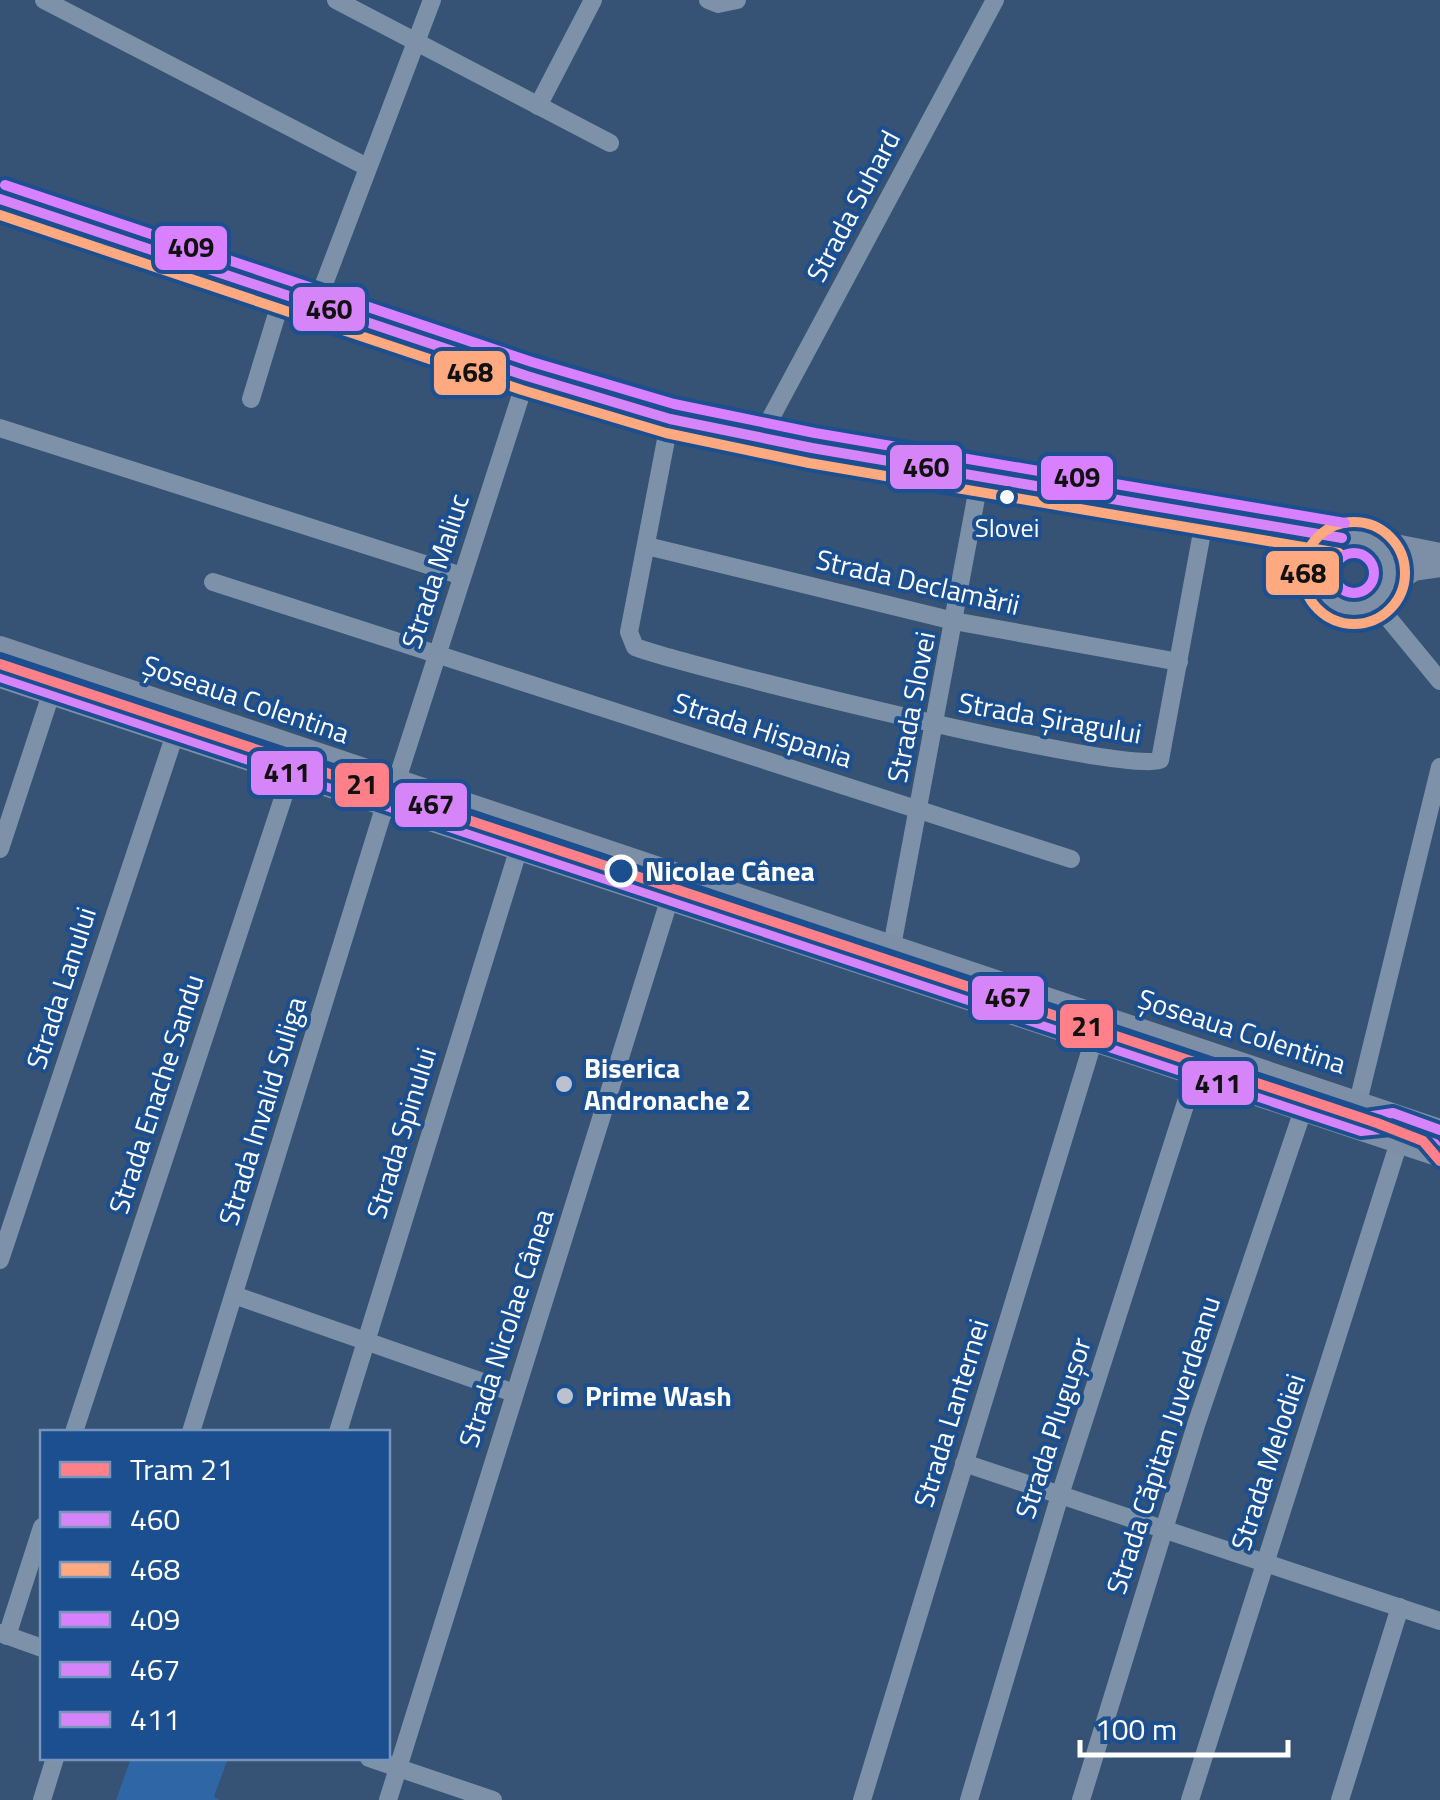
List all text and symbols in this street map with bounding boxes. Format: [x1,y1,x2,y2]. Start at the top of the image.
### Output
street label: Strada Suhard [794,122,911,289]
line badge: 409 [153,224,229,272]
text: 409 [167,225,215,268]
line badge: 460 [291,285,367,333]
text: 460 [305,287,353,330]
line badge: 468 [432,349,508,397]
text: 468 [446,350,494,393]
line badge: 460 [888,443,964,491]
text: 460 [902,445,950,488]
line badge: 409 [1039,454,1115,502]
text: 409 [1053,455,1101,498]
marker: Slovei [997,487,1017,507]
street label: Strada Maliuc [389,488,480,654]
place label: Slovei [975,508,1039,547]
street label: Strada Declamării [812,537,1024,626]
line badge: 468 [1264,549,1341,597]
text: 468 [1279,551,1327,594]
street label: Strada Slovei [875,628,946,786]
street label: Șoseaua Colentina [137,643,356,754]
street label: Strada Hispania [668,680,858,779]
street label: Strada Șiragului [955,680,1145,755]
line badge: 411 [249,749,325,797]
text: 411 [263,750,311,793]
line badge: 21 [333,761,391,809]
text: 21 [346,762,378,805]
line badge: 467 [393,781,469,829]
text: 467 [407,782,455,825]
place label: Nicolae Cânea [645,849,815,892]
marker: Nicolae Cânea [606,856,636,886]
street label: Strada Lanului [14,901,107,1075]
street label: Strada Enache Sandu [97,969,215,1219]
line badge: 467 [970,974,1046,1022]
text: 467 [984,975,1032,1018]
street label: Șoseaua Colentina [1133,977,1352,1084]
street label: Strada Invalid Suliga [206,991,317,1231]
line badge: 21 [1058,1002,1115,1050]
text: 21 [1071,1004,1103,1047]
street label: Strada Spinului [354,1042,447,1224]
place label: Biserica Andronache 2 [584,1046,751,1121]
line badge: 411 [1180,1059,1256,1107]
text: 411 [1194,1061,1242,1104]
marker: Biserica Andronache 2 [553,1073,575,1095]
street label: Strada Nicolae Cânea [447,1203,564,1453]
street label: Strada Căpitan Juverdeanu [1094,1290,1231,1599]
street label: Strada Lanternei [901,1313,1000,1512]
street label: Strada Plugușor [1003,1331,1102,1524]
street label: Strada Melodiei [1219,1368,1316,1556]
place label: Prime Wash [585,1374,732,1417]
marker: Prime Wash [554,1385,576,1407]
legend [40,1430,390,1760]
text: Tram 21 [130,1446,234,1492]
text: 460 [130,1496,180,1542]
text: 468 [130,1546,180,1592]
text: 409 [130,1596,180,1642]
text: 467 [130,1646,180,1692]
scale bar [1080,1695,1288,1757]
text: 411 [130,1696,180,1742]
text: 100 m [1095,1706,1177,1752]

